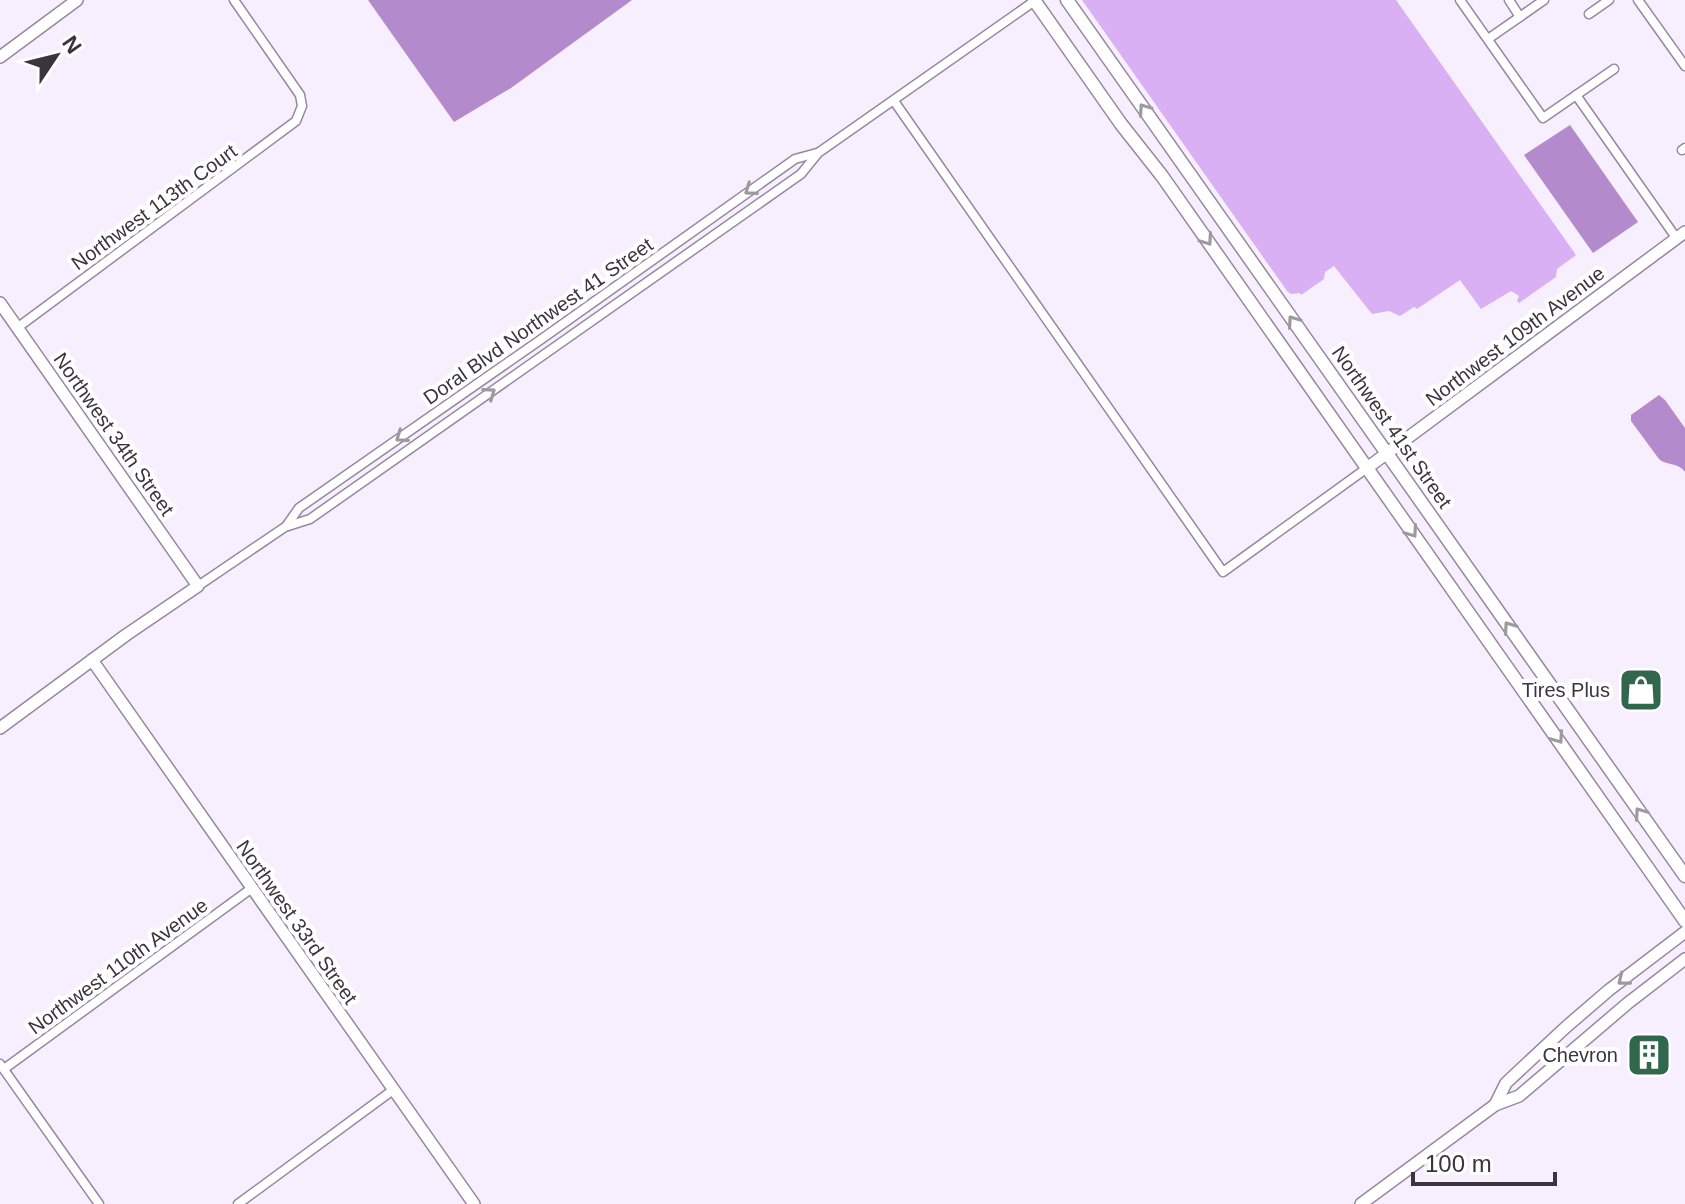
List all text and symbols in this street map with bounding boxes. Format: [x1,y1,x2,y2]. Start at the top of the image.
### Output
north arrow [16,16,96,96]
text: N [57,31,87,58]
one-way arrow [1139,103,1154,117]
street label: Northwest 113th Court [67,139,241,274]
one-way arrow [745,180,759,195]
one-way arrow [1197,232,1211,246]
street label: Doral Blvd Northwest 41 Street [419,233,657,409]
street label: Northwest 109th Avenue [1422,262,1608,410]
one-way arrow [1289,316,1303,330]
street label: Northwest 41st Street [1328,342,1456,512]
street label: Northwest 34th Street [50,348,179,520]
one-way arrow [482,388,496,403]
one-way arrow [395,427,409,442]
one-way arrow [1402,523,1417,537]
one-way arrow [1504,622,1519,636]
shop icon: Tires Plus [1617,666,1665,714]
place label: Tires Plus [1522,679,1610,701]
one-way arrow [1548,730,1563,744]
one-way arrow [1635,807,1650,821]
street label: Northwest 33rd Street [232,836,362,1008]
street label: Northwest 110th Avenue [24,894,212,1038]
one-way arrow [1617,970,1632,984]
building icon: Chevron [1625,1031,1673,1079]
place label: Chevron [1542,1044,1618,1066]
scale bar [1413,1136,1555,1186]
text: 100 m [1425,1150,1492,1177]

